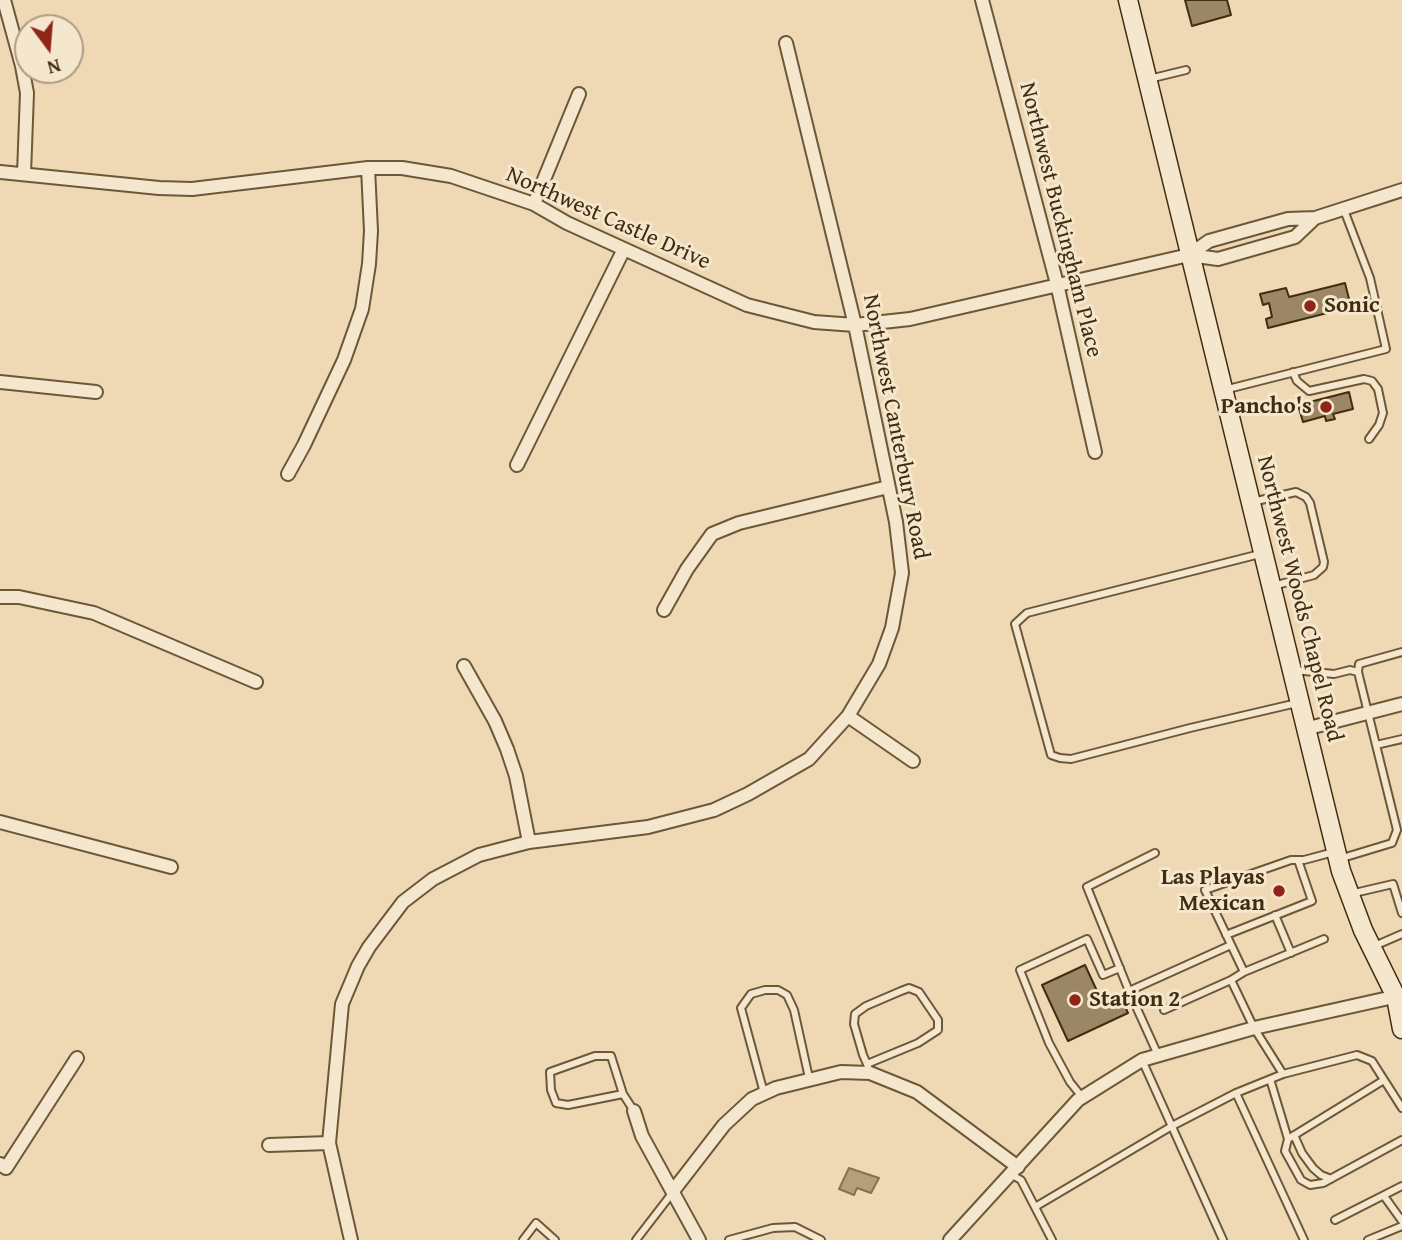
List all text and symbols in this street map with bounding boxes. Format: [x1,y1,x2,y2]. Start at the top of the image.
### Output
north arrow [14,14,84,84]
text: N [44,52,64,82]
street label: Northwest Buckingham Place [1012,80,1108,360]
street label: Northwest Castle Drive [502,161,714,277]
street label: Northwest Canterbury Road [856,292,934,562]
place label: Sonic [1324,292,1380,320]
marker: Sonic [1302,298,1318,314]
place label: Pancho's [1221,393,1312,421]
marker: Pancho's [1318,399,1334,415]
street label: Northwest Woods Chapel Road [1250,453,1348,745]
place label: Las Playas Mexican [1161,864,1265,918]
marker: Las Playas Mexican [1271,883,1287,899]
place label: Station 2 [1089,986,1180,1014]
marker: Station 2 [1067,992,1083,1008]

